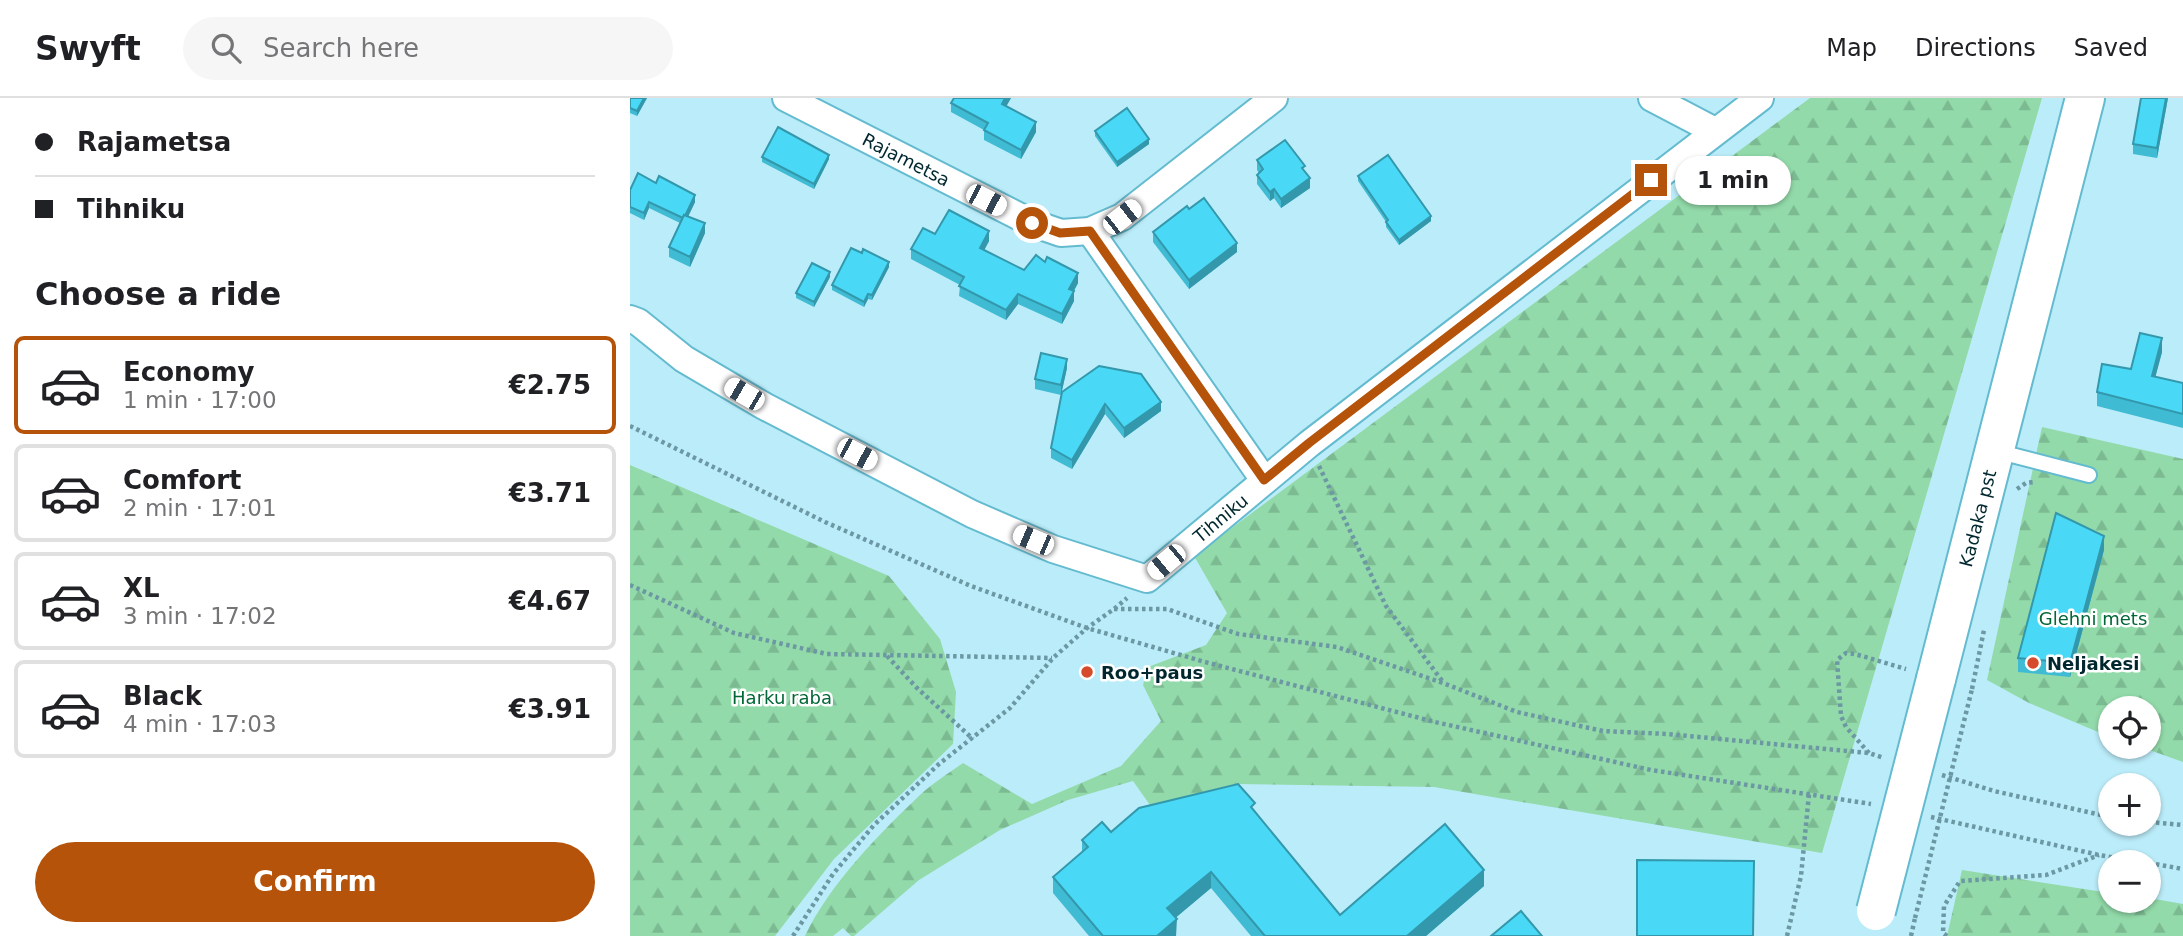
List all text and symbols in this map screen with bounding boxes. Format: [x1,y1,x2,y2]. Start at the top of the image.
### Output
search box [183,17,673,80]
text: Swyft [35,29,141,68]
icon: search [207,29,245,67]
text: Search here [263,33,419,63]
text: Map [1826,34,1877,62]
text: Directions [1915,34,2036,62]
text: Saved [2074,34,2148,62]
text: Rajametsa [77,127,231,157]
street label: Rajametsa [859,128,954,190]
callout: 1 min [1676,155,1791,204]
route end [1635,164,1667,196]
text: 1 min [1697,167,1769,193]
car [963,181,1010,219]
text: Tihniku [77,194,185,224]
car [1099,196,1146,238]
route start [1016,207,1048,239]
text: Choose a ride [35,275,281,313]
icon: car [39,354,102,417]
text: Economy [123,357,254,387]
text: €2.75 [509,370,591,400]
car [721,374,768,414]
text: 1 min · 17:00 [123,387,277,413]
car [834,435,881,473]
icon: car [39,462,102,525]
text: Comfort [123,465,241,495]
street label: Kadaka pst [1955,467,2000,569]
text: €3.71 [509,478,591,508]
street label: Tihniku [1188,489,1252,547]
text: 2 min · 17:01 [123,495,277,521]
car [1010,522,1057,558]
car [1144,540,1189,584]
icon: car [39,570,102,633]
text: XL [123,573,160,603]
text: €4.67 [509,586,591,616]
text: 3 min · 17:02 [123,603,277,629]
park label: Glehni mets [2039,608,2147,629]
place label: Neljakesi [2047,653,2139,674]
marker: Neljakesi [2025,655,2041,671]
place label: Roo+paus [1101,662,1203,683]
marker: Roo+paus [1079,664,1095,680]
icon: car [39,678,102,741]
text: Black [123,681,202,711]
park label: Harku raba [732,687,832,708]
text: €3.91 [509,694,591,724]
map controls [2098,696,2161,913]
button: locate [2098,696,2161,759]
text: 4 min · 17:03 [123,711,277,737]
button: + [2098,773,2161,836]
button: Confirm [35,842,595,922]
button: − [2098,850,2161,913]

